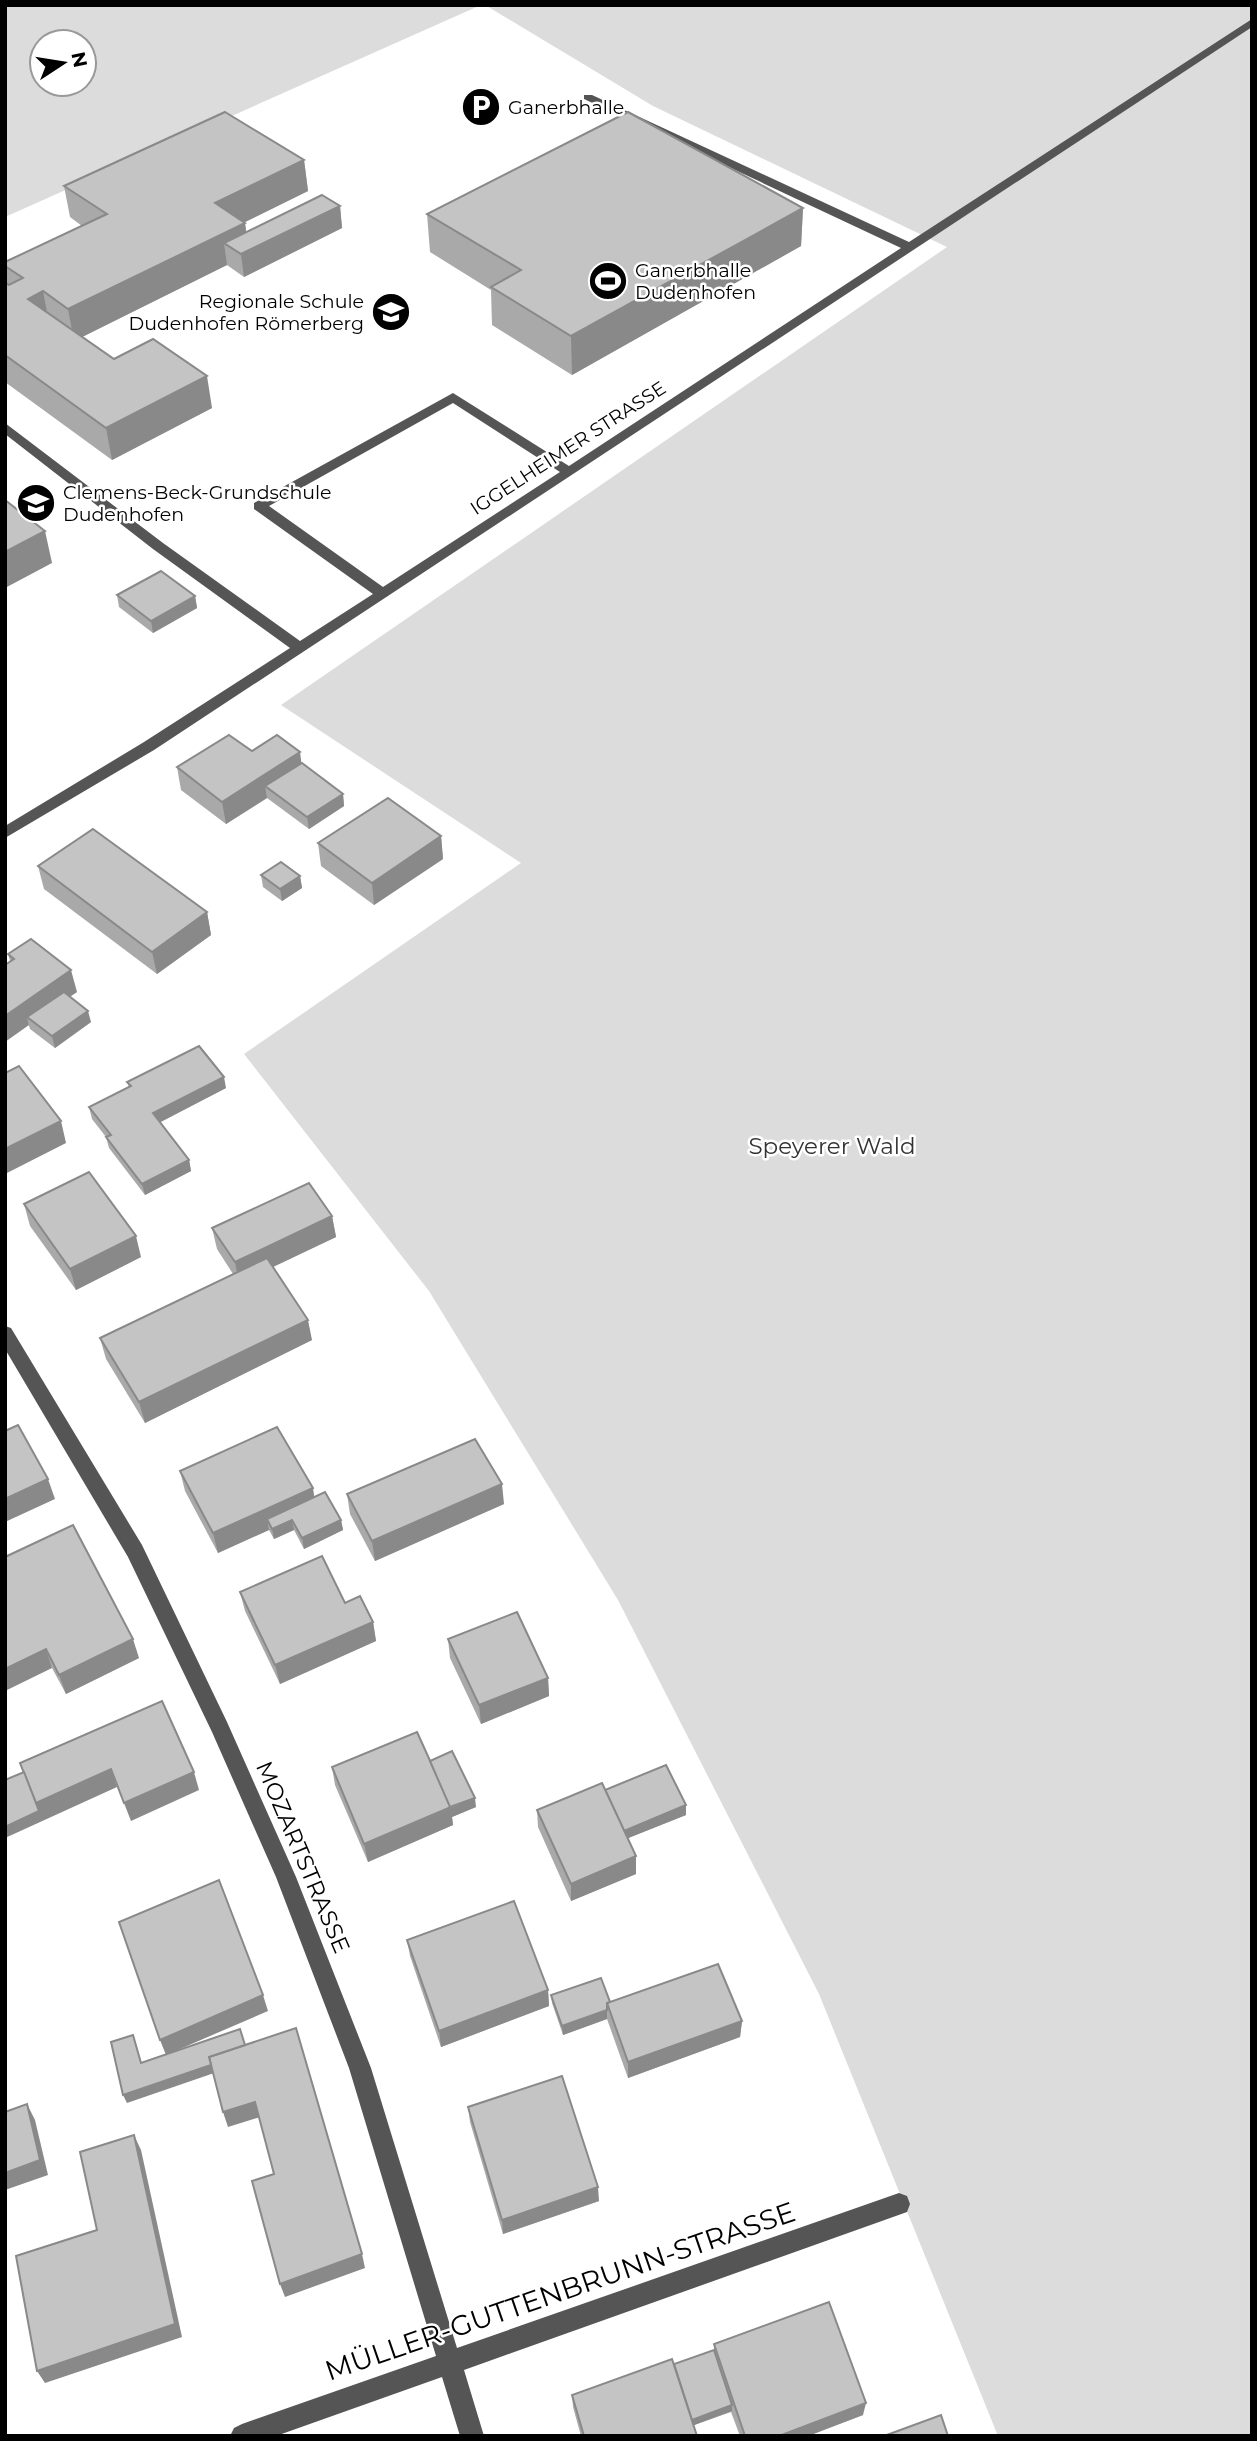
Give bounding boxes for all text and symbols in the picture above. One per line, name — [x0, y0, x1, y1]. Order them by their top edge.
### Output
north arrow — [28, 28, 98, 98]
text: N — [66, 50, 92, 69]
parking icon: Ganerbhalle — [460, 86, 502, 128]
place label: Ganerbhalle — [508, 96, 624, 119]
place label: Ganerbhalle Dudenhofen — [635, 259, 756, 304]
sports icon: Ganerbhalle Dudenhofen — [587, 260, 629, 302]
place label: Regionale Schule Dudenhofen Römerberg — [129, 290, 364, 335]
school or university icon: Regionale Schule Dudenhofen Römerberg — [370, 291, 412, 333]
street label: IGGELHEIMER STRASSE — [466, 376, 670, 520]
place label: Clemens-Beck-Grundschule Dudenhofen — [63, 481, 332, 526]
school or university icon: Clemens-Beck-Grundschule Dudenhofen — [15, 482, 57, 524]
park label: Speyerer Wald — [748, 1132, 916, 1160]
street label: MOZARTSTRASSE — [250, 1757, 356, 1957]
street label: MÜLLER-GUTTENBRUNN-STRASSE — [320, 2194, 800, 2388]

